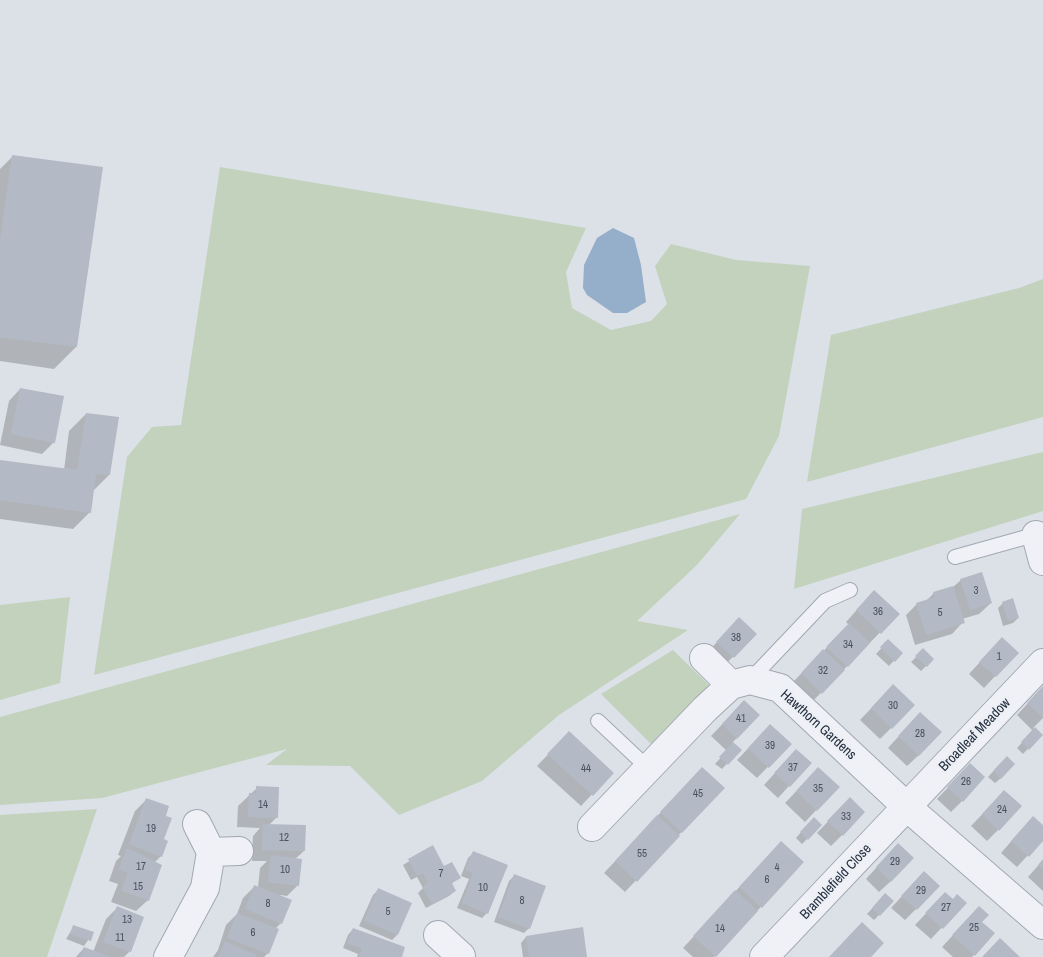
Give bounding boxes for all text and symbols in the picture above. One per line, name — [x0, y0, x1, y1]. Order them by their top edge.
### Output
house number: 3 — [973, 584, 979, 598]
house number: 36 — [873, 605, 883, 619]
house number: 5 — [937, 606, 943, 620]
house number: 38 — [731, 631, 741, 645]
house number: 34 — [843, 638, 853, 652]
house number: 1 — [996, 650, 1002, 664]
house number: 32 — [818, 664, 828, 678]
street label: Hawthorn Gardens — [777, 687, 859, 763]
street label: Broadleaf Meadow — [936, 695, 1014, 775]
house number: 30 — [888, 699, 898, 713]
house number: 41 — [736, 712, 746, 726]
house number: 28 — [915, 727, 925, 741]
house number: 39 — [765, 739, 775, 753]
house number: 37 — [788, 761, 798, 775]
house number: 44 — [581, 762, 591, 776]
house number: 26 — [961, 775, 971, 789]
house number: 35 — [813, 782, 823, 796]
house number: 45 — [693, 787, 703, 801]
house number: 14 — [258, 798, 268, 812]
house number: 24 — [997, 803, 1007, 817]
house number: 33 — [841, 810, 851, 824]
house number: 19 — [146, 822, 156, 836]
house number: 12 — [279, 831, 289, 845]
street label: Bramblefield Close — [797, 841, 875, 923]
house number: 55 — [637, 847, 647, 861]
house number: 29 — [890, 855, 900, 869]
house number: 17 — [136, 860, 146, 874]
house number: 4 — [774, 861, 780, 875]
house number: 10 — [280, 863, 290, 877]
house number: 7 — [438, 867, 444, 881]
house number: 6 — [764, 873, 770, 887]
house number: 15 — [133, 880, 143, 894]
house number: 10 — [478, 881, 488, 895]
house number: 29 — [916, 884, 926, 898]
house number: 8 — [519, 894, 525, 908]
house number: 8 — [265, 897, 271, 911]
house number: 27 — [941, 901, 951, 915]
house number: 5 — [385, 905, 391, 919]
house number: 13 — [122, 913, 132, 927]
house number: 25 — [969, 921, 979, 935]
house number: 14 — [715, 922, 725, 936]
house number: 6 — [250, 926, 256, 940]
house number: 11 — [115, 931, 125, 945]

